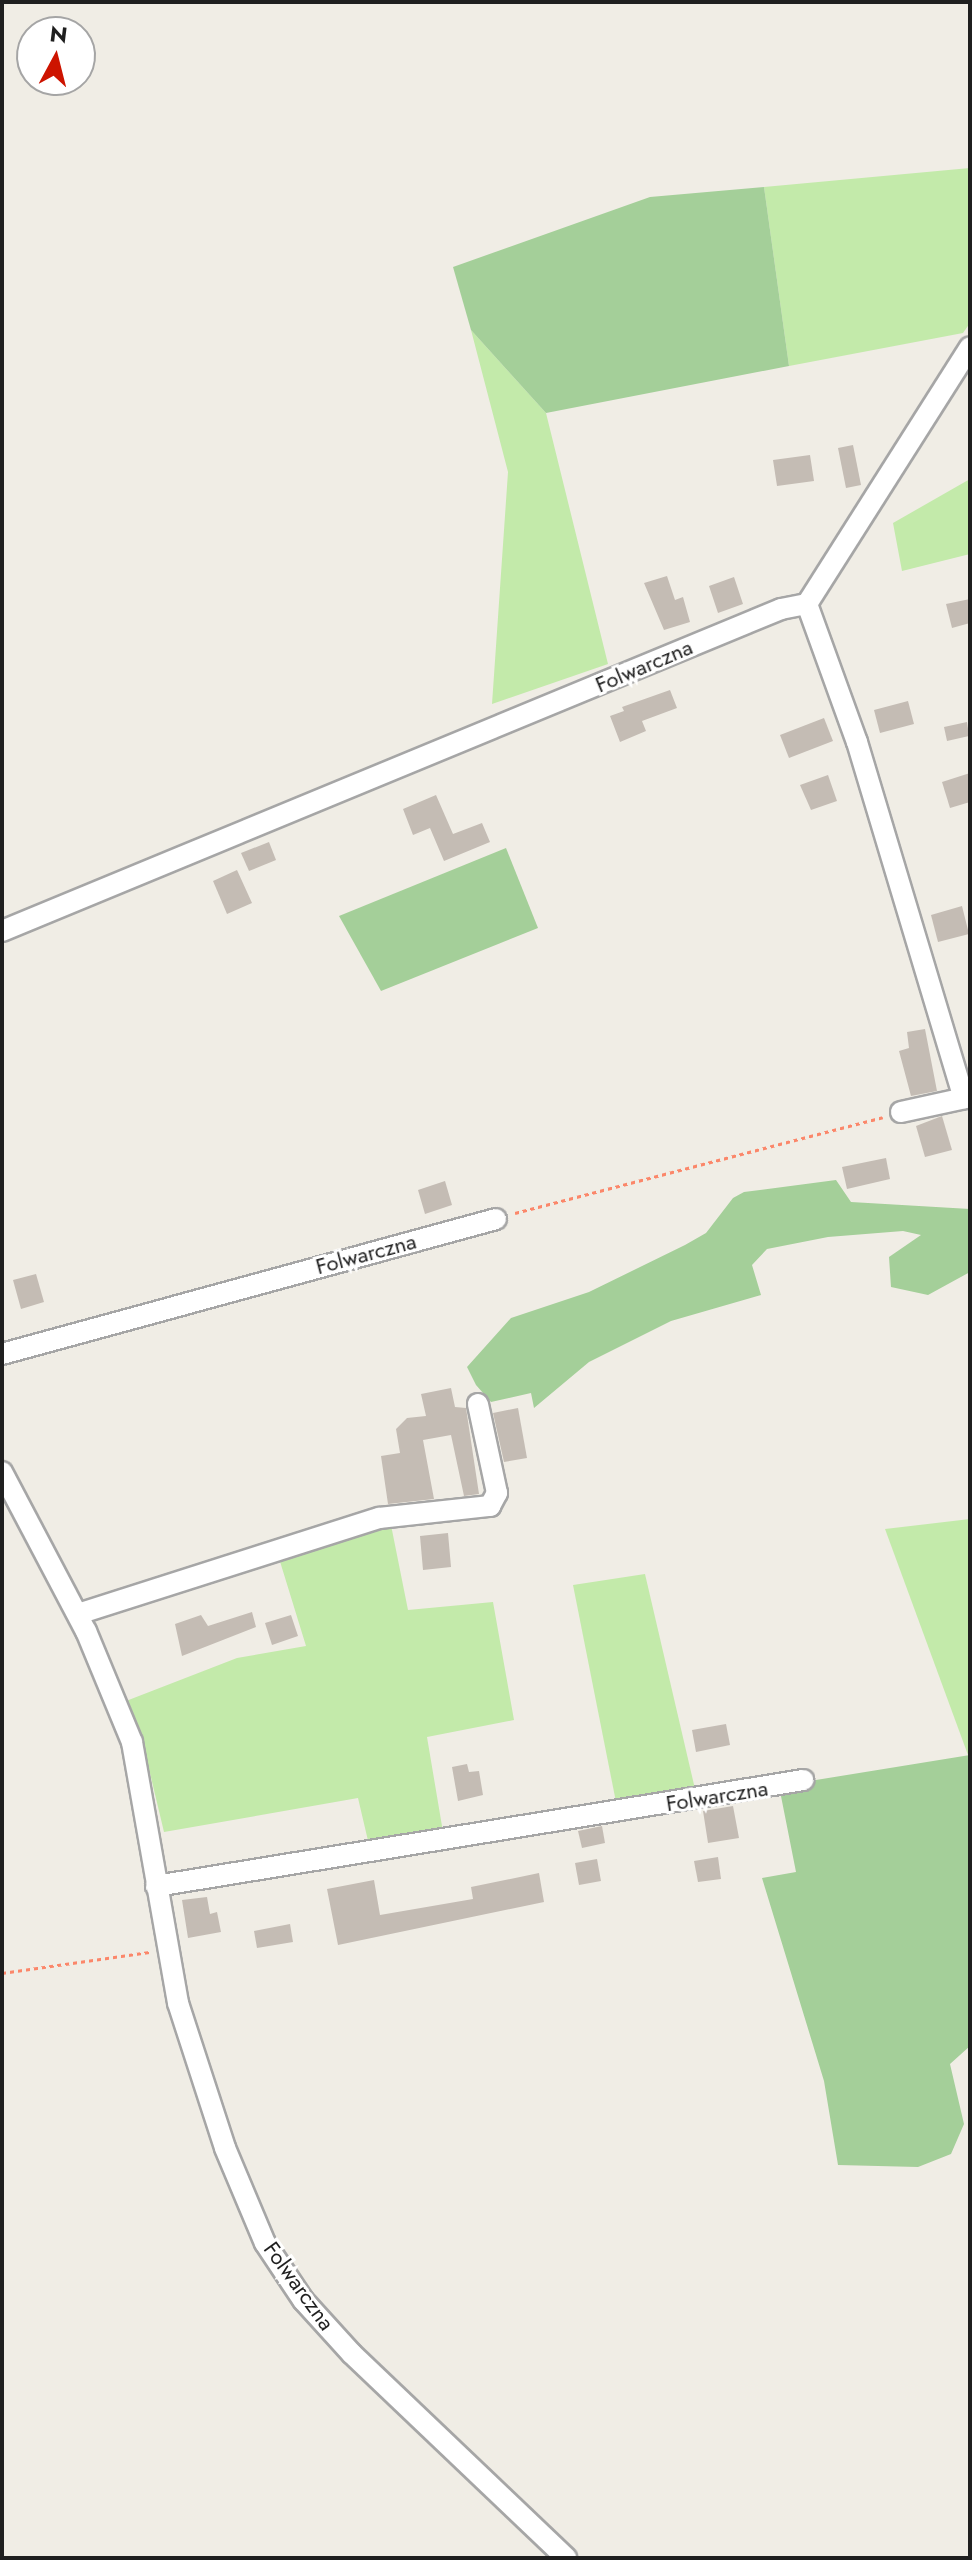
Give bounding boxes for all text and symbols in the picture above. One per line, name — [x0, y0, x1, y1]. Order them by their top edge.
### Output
north arrow — [16, 16, 96, 96]
text: N — [48, 17, 69, 51]
street label: Folwarczna — [591, 634, 697, 698]
street label: Folwarczna — [313, 1228, 419, 1280]
street label: Folwarczna — [664, 1775, 770, 1817]
street label: Folwarczna — [258, 2237, 340, 2335]

